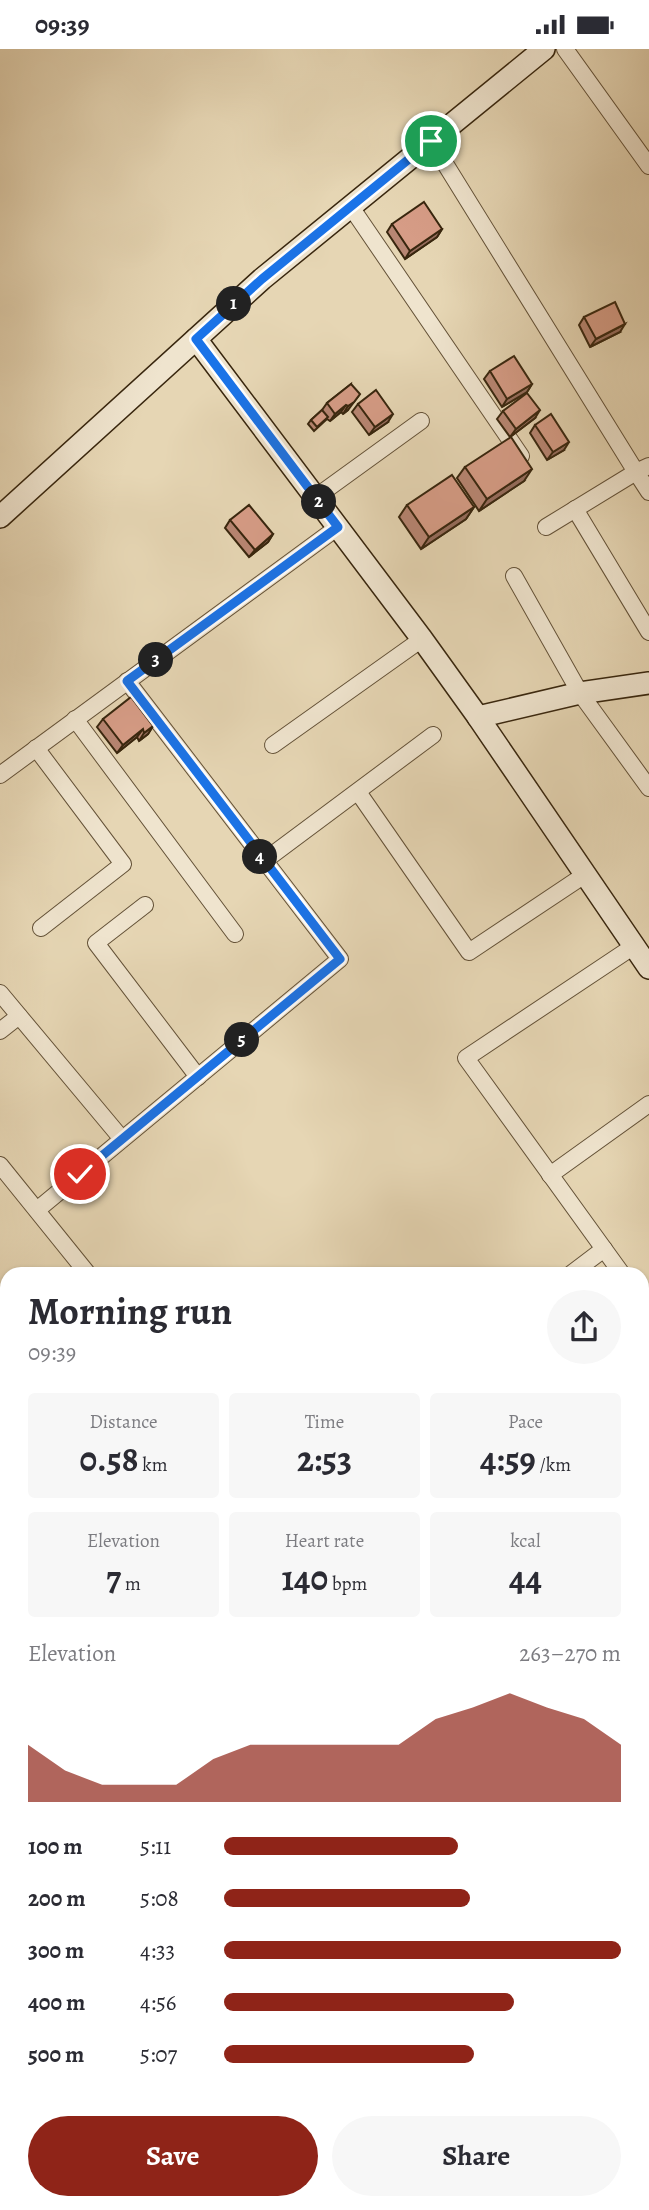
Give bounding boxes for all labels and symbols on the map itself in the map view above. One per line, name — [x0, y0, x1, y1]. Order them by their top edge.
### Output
pin — [401, 111, 461, 171]
pin: 1 — [216, 287, 252, 321]
pin: 2 — [302, 484, 336, 519]
pin: 3 — [138, 643, 174, 677]
pin: 4 — [243, 839, 278, 875]
pin: 5 — [224, 1023, 260, 1058]
pin — [50, 1144, 110, 1204]

